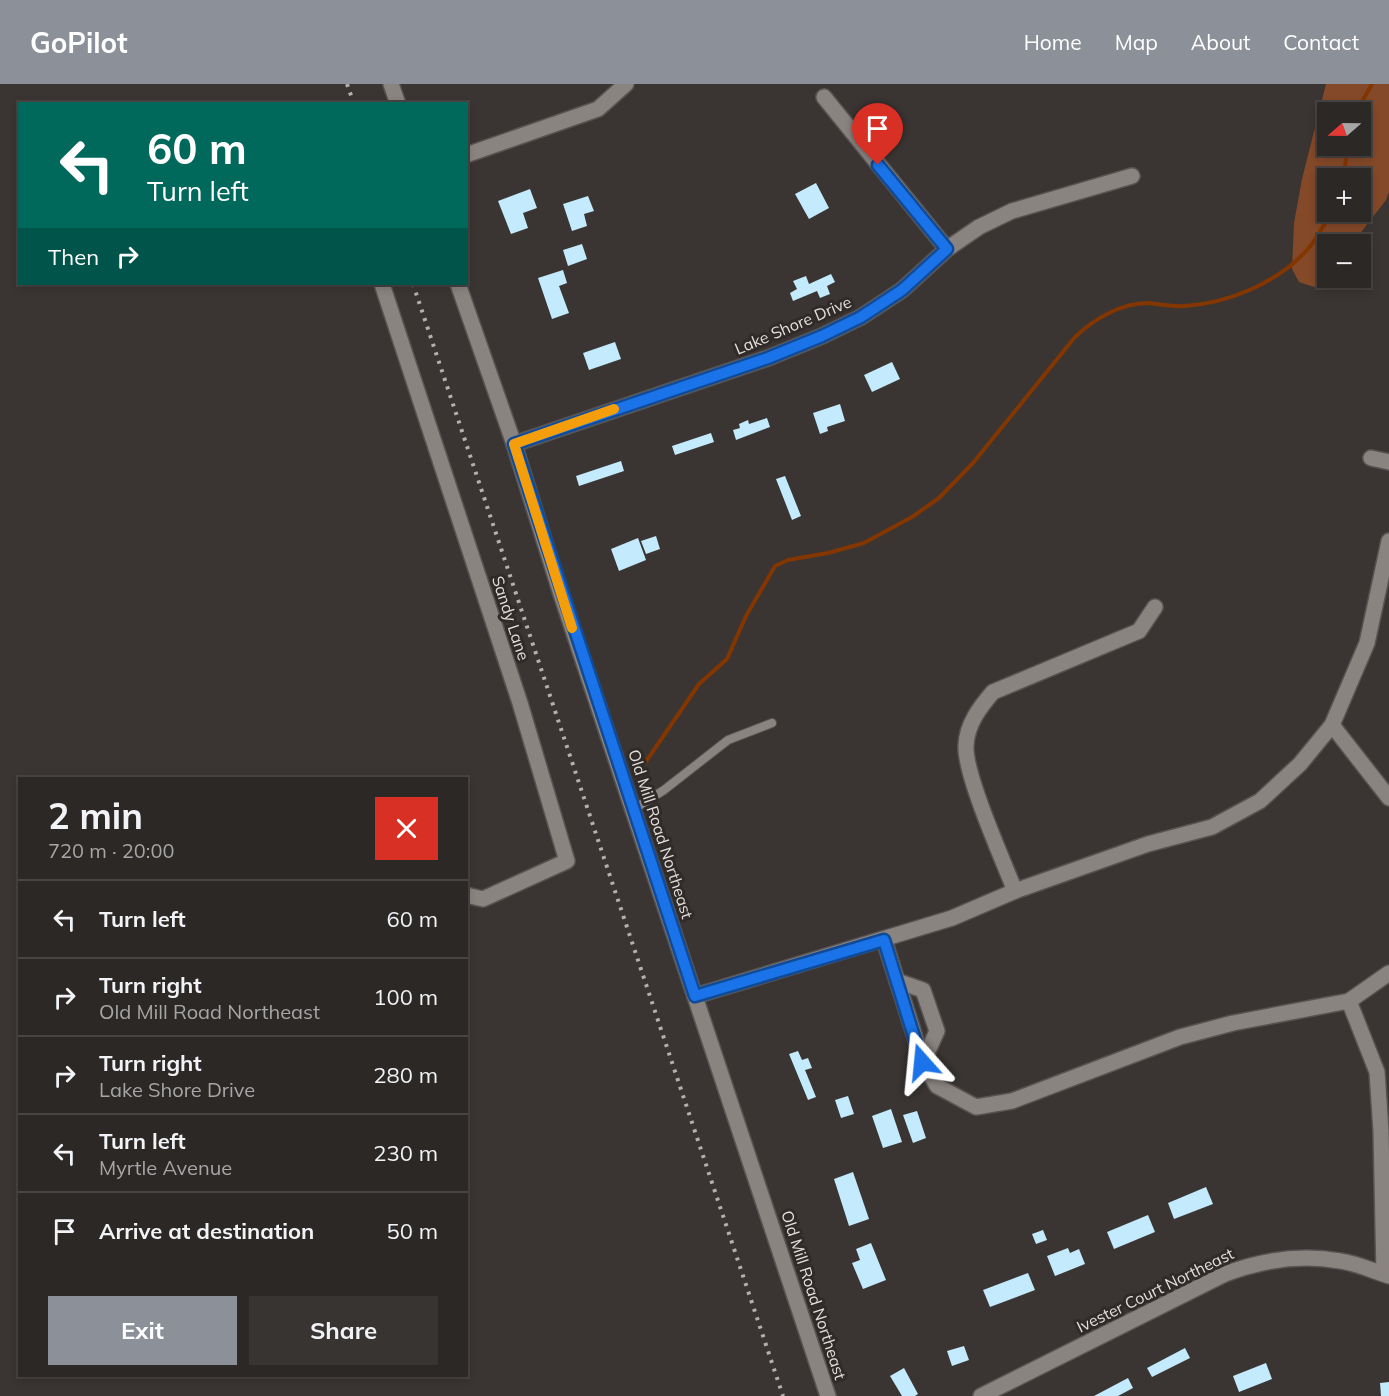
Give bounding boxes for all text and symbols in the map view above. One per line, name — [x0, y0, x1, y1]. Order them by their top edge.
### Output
text: GoPilot — [30, 25, 128, 60]
text: Home — [1024, 29, 1082, 55]
text: Map — [1115, 29, 1158, 55]
text: About — [1191, 29, 1250, 55]
text: Contact — [1283, 29, 1359, 55]
north arrow — [1317, 102, 1371, 156]
map controls — [1317, 102, 1371, 288]
pin — [852, 103, 903, 165]
icon: arrive — [861, 112, 894, 145]
text: 60 m — [147, 122, 247, 175]
icon: left — [48, 126, 126, 204]
button: + — [1317, 168, 1371, 222]
text: Turn left — [147, 174, 249, 208]
button: − — [1317, 234, 1371, 288]
icon: right — [111, 240, 144, 273]
text: Then — [48, 243, 99, 271]
street label: Lake Shore Drive — [732, 291, 854, 359]
street label: Sandy Lane — [488, 573, 534, 663]
street label: Old Mill Road Northeast — [624, 747, 698, 921]
text: 2 min — [48, 793, 143, 838]
button: close — [375, 797, 438, 860]
text: 720 m · 20:00 — [48, 838, 174, 863]
icon: left — [48, 903, 81, 936]
text: Turn left — [99, 905, 186, 933]
text: 60 m — [387, 905, 438, 933]
text: Turn right — [99, 971, 202, 999]
icon: right — [48, 981, 81, 1014]
text: 100 m — [373, 983, 438, 1011]
text: Old Mill Road Northeast — [99, 999, 320, 1024]
position arrow — [890, 1030, 954, 1094]
text: Turn right — [99, 1049, 202, 1077]
icon: right — [48, 1059, 81, 1092]
text: 280 m — [373, 1061, 438, 1089]
text: Lake Shore Drive — [99, 1077, 255, 1102]
text: Turn left — [99, 1127, 186, 1155]
icon: left — [48, 1137, 81, 1170]
text: 230 m — [373, 1139, 438, 1167]
text: Myrtle Avenue — [99, 1155, 232, 1180]
street label: Old Mill Road Northeast — [777, 1208, 851, 1382]
icon: arrive — [48, 1215, 81, 1248]
text: Arrive at destination — [99, 1217, 314, 1245]
text: 50 m — [387, 1217, 438, 1245]
street label: Ivester Court Northeast — [1073, 1243, 1237, 1337]
button: Exit — [48, 1296, 237, 1365]
button: Share — [249, 1296, 438, 1365]

